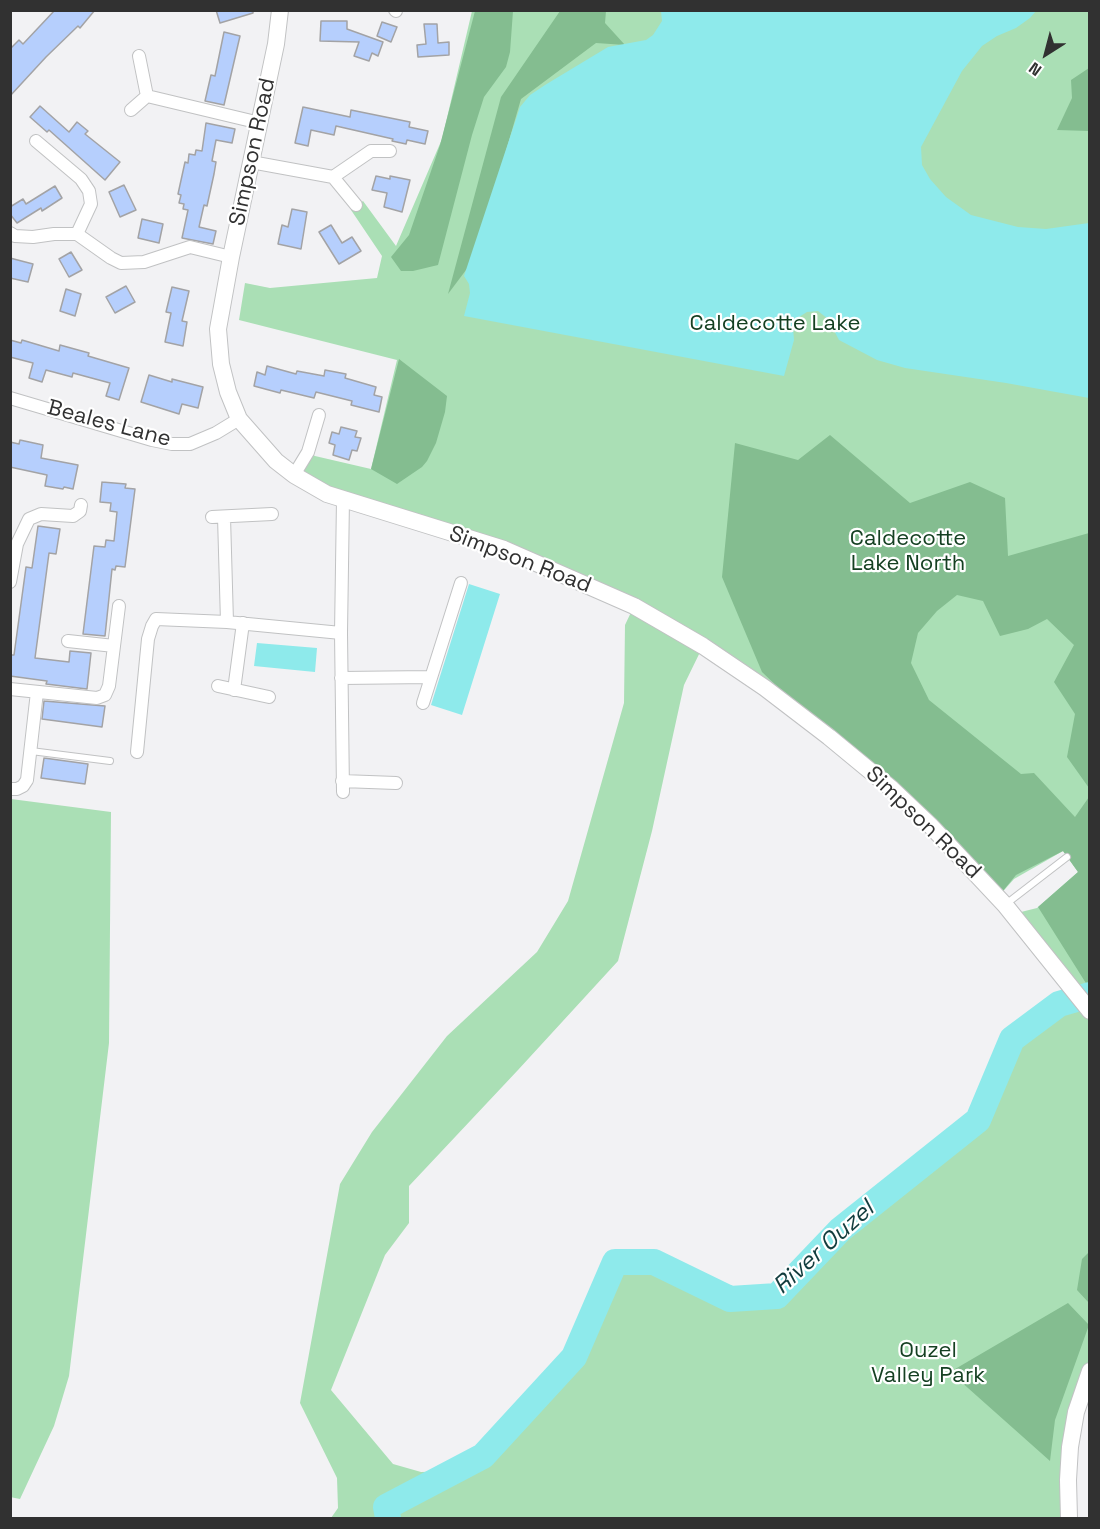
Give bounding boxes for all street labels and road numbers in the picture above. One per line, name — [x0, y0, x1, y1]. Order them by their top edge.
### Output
street label: Simpson Road — [224, 76, 282, 228]
street label: Beales Lane — [44, 395, 174, 453]
street label: Simpson Road — [445, 521, 595, 599]
street label: Simpson Road — [860, 761, 986, 885]

